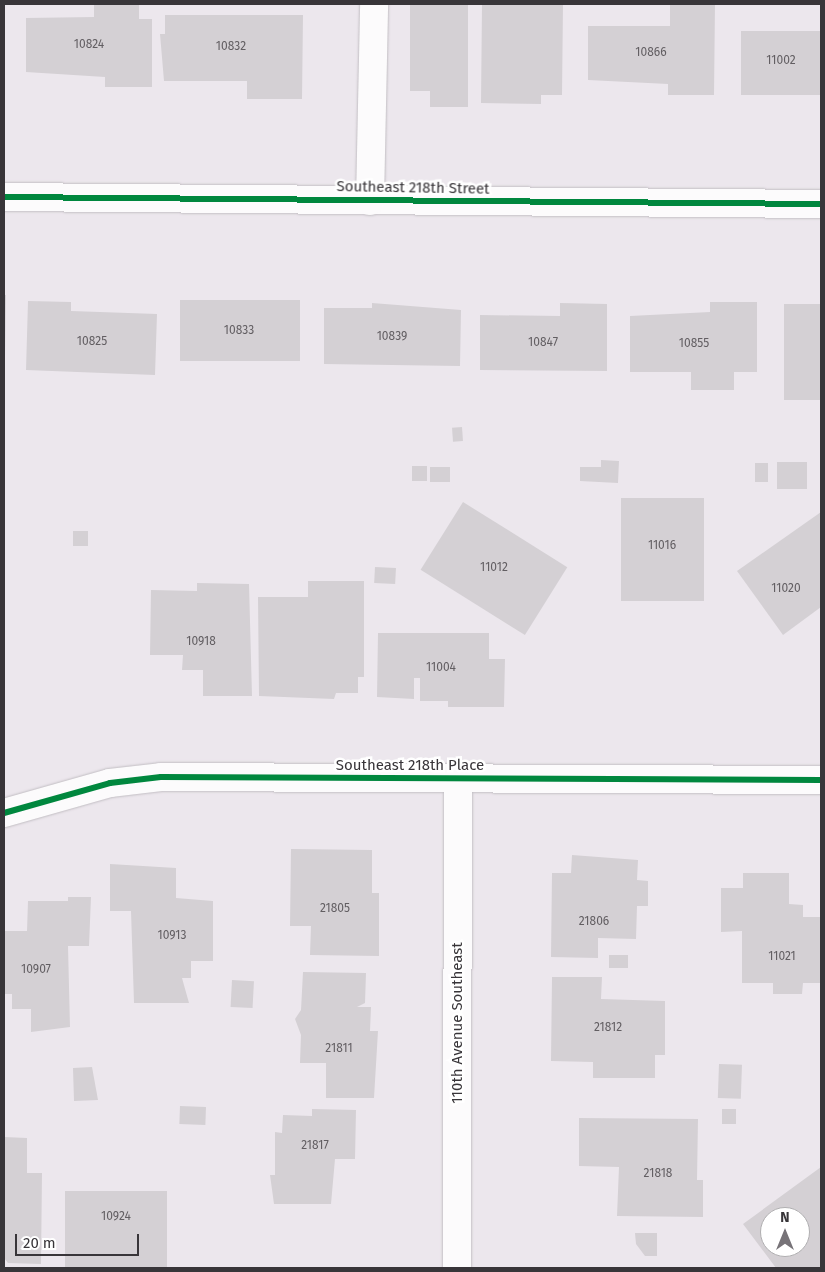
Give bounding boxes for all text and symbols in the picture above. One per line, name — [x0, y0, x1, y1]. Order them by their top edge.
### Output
house number: 10824 — [74, 38, 104, 52]
house number: 10832 — [216, 40, 246, 54]
house number: 10866 — [635, 46, 667, 60]
house number: 11002 — [766, 54, 796, 68]
street label: Southeast 218th Street — [336, 178, 490, 198]
house number: 10833 — [224, 324, 254, 338]
house number: 10839 — [377, 330, 407, 344]
house number: 10825 — [77, 335, 107, 349]
house number: 10847 — [528, 336, 558, 350]
house number: 10855 — [679, 337, 709, 351]
house number: 11016 — [648, 539, 676, 553]
house number: 11012 — [480, 561, 508, 575]
house number: 11020 — [771, 582, 801, 596]
house number: 10918 — [186, 635, 216, 649]
house number: 11004 — [426, 661, 456, 675]
street label: Southeast 218th Place — [336, 757, 484, 775]
house number: 21805 — [320, 902, 350, 916]
house number: 21806 — [579, 915, 609, 929]
house number: 10913 — [157, 929, 187, 943]
street label: 110th Avenue Southeast — [449, 942, 467, 1104]
house number: 11021 — [768, 950, 796, 964]
house number: 10907 — [21, 963, 51, 977]
house number: 21812 — [594, 1021, 622, 1035]
house number: 21811 — [325, 1042, 353, 1056]
house number: 21817 — [301, 1139, 329, 1153]
house number: 21818 — [644, 1167, 672, 1181]
north arrow — [760, 1207, 810, 1257]
text: N — [780, 1209, 790, 1226]
house number: 10924 — [101, 1210, 131, 1224]
scale bar — [18, 1224, 141, 1256]
text: 20 m — [23, 1234, 56, 1252]

